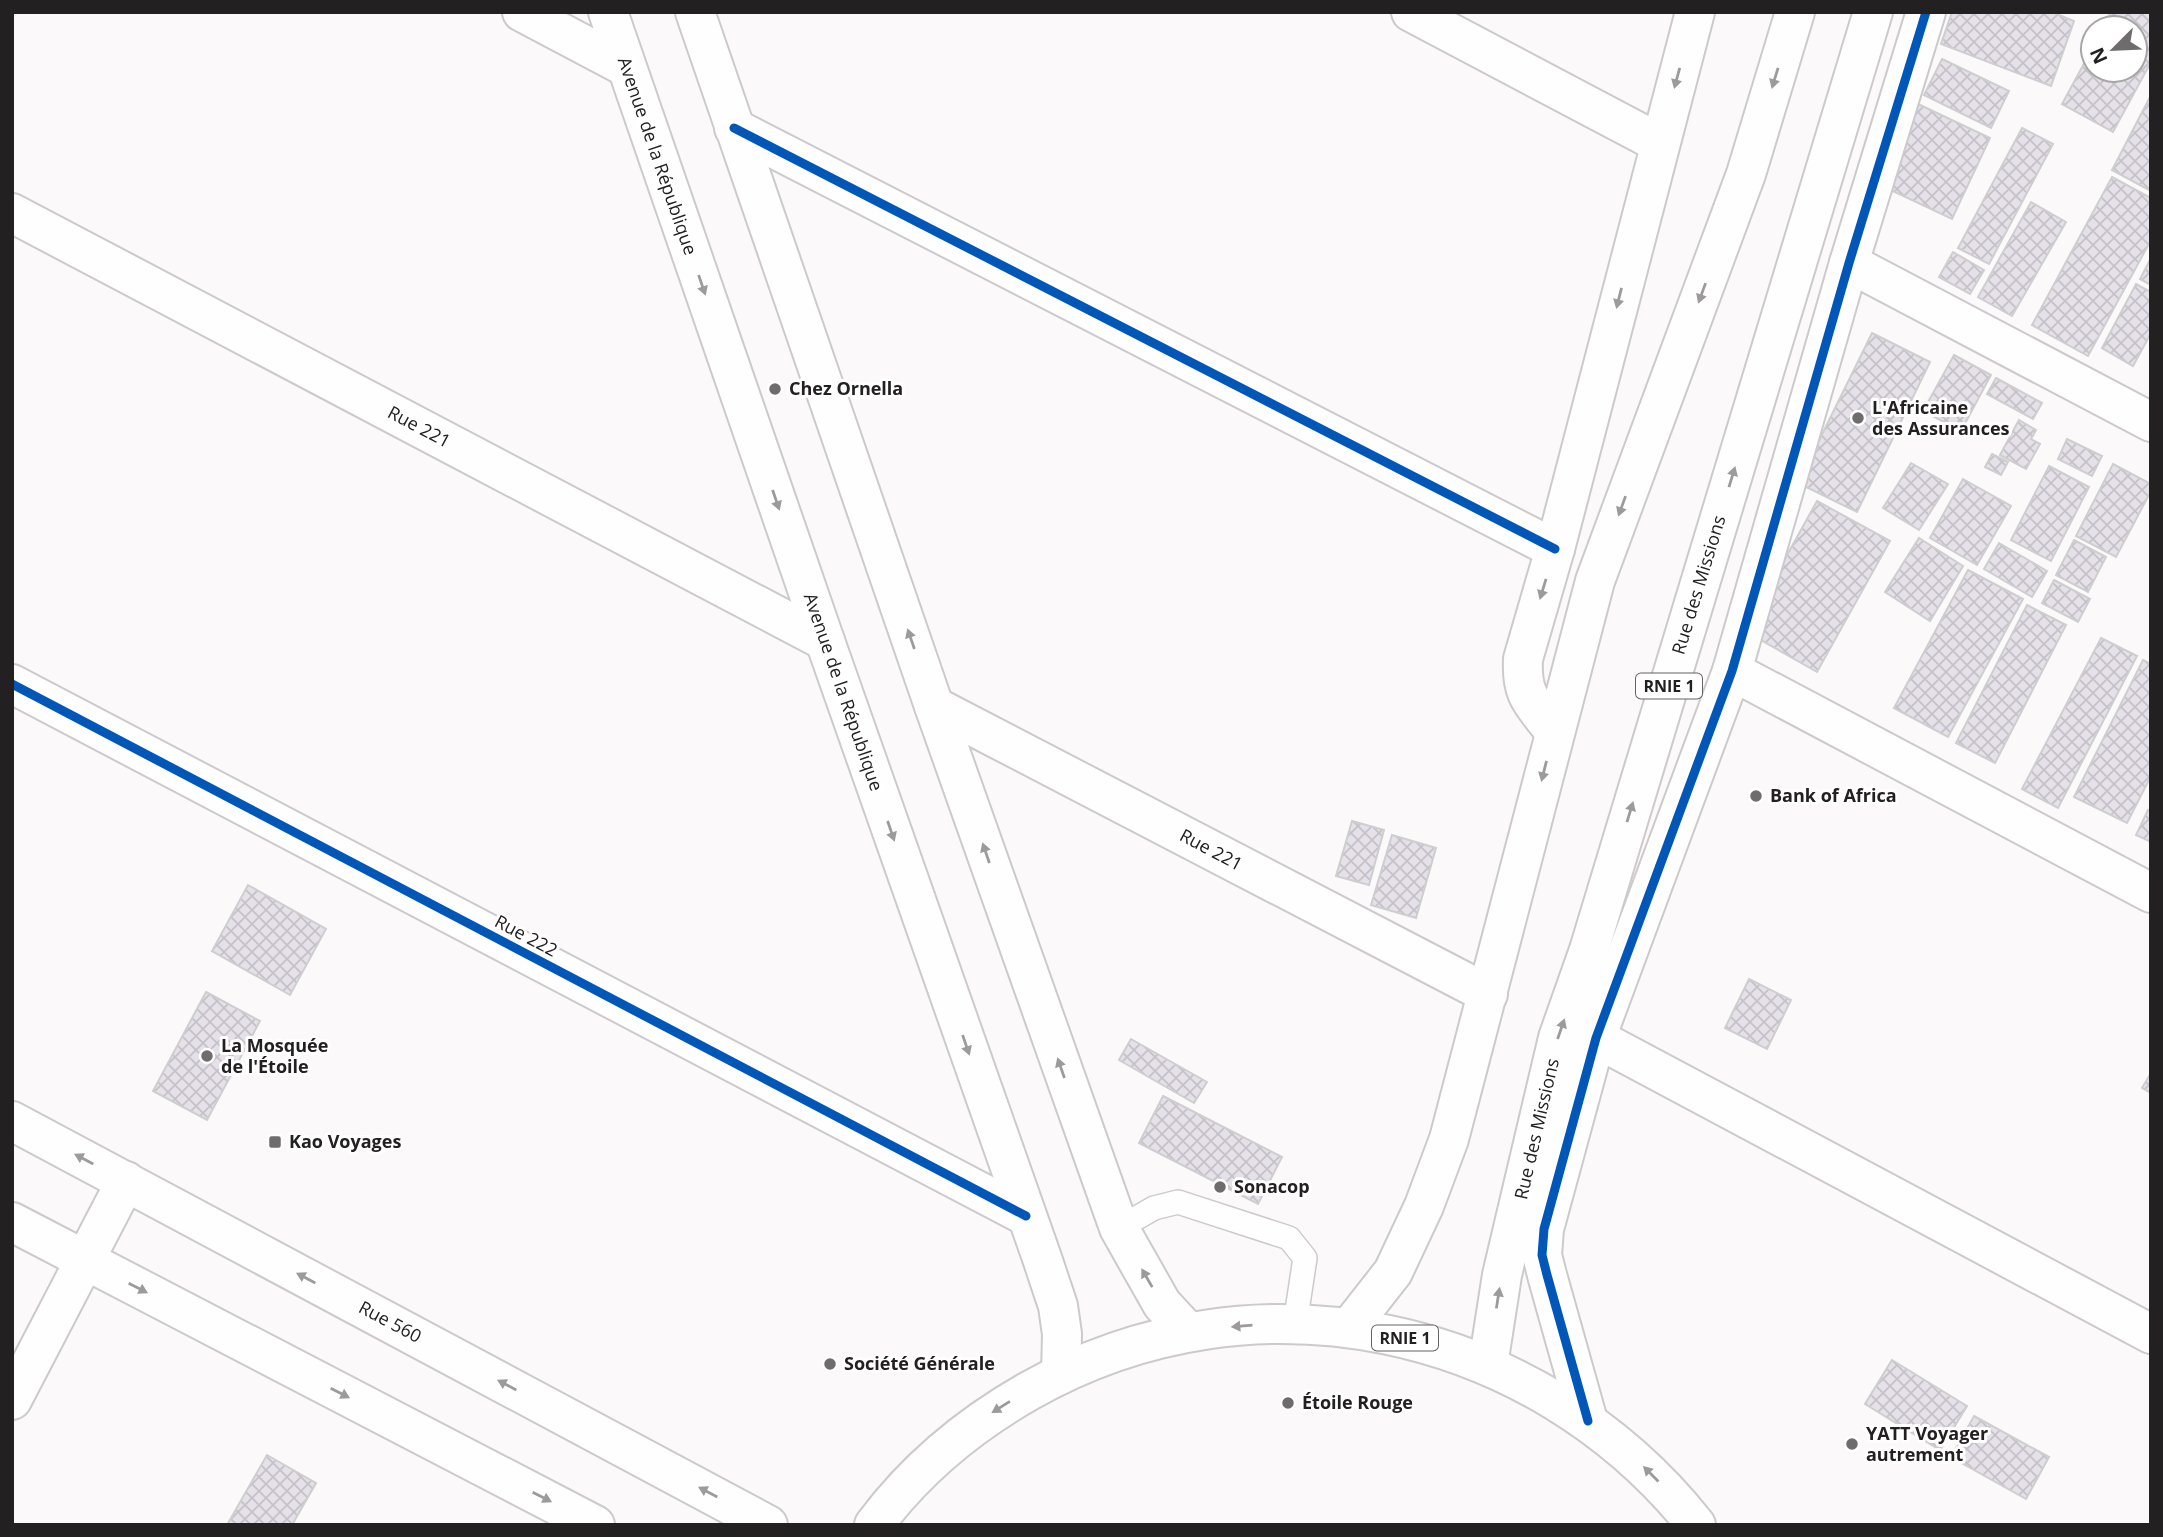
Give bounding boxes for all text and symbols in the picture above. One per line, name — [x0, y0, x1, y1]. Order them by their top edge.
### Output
north arrow — [2079, 14, 2149, 84]
text: N — [2083, 44, 2113, 68]
street label: Avenue de la République — [613, 53, 703, 258]
one-way arrow — [1671, 67, 1682, 89]
one-way arrow — [1769, 67, 1780, 88]
one-way arrow — [697, 275, 708, 296]
one-way arrow — [1696, 282, 1707, 303]
one-way arrow — [1613, 287, 1624, 309]
place label: Chez Ornella — [789, 376, 903, 400]
marker: Chez Ornella — [767, 381, 783, 397]
place label: L'Africaine des Assurances — [1872, 395, 2010, 440]
street label: Rue 221 — [384, 400, 455, 453]
marker: L'Africaine des Assurances — [1850, 410, 1866, 426]
one-way arrow — [1727, 466, 1738, 487]
one-way arrow — [771, 490, 782, 511]
one-way arrow — [1617, 496, 1628, 517]
street label: Rue des Missions — [1665, 512, 1731, 657]
one-way arrow — [1537, 579, 1547, 600]
street label: Avenue de la République — [799, 589, 889, 794]
one-way arrow — [905, 628, 916, 649]
road number: RNIE 1 — [1636, 674, 1702, 698]
one-way arrow — [1538, 760, 1549, 782]
place label: Bank of Africa — [1770, 783, 1897, 807]
marker: Bank of Africa — [1748, 788, 1764, 804]
one-way arrow — [1626, 801, 1636, 822]
one-way arrow — [886, 820, 897, 841]
street label: Rue 221 — [1176, 823, 1247, 876]
one-way arrow — [980, 843, 991, 864]
street label: Rue 222 — [491, 909, 562, 962]
one-way arrow — [1556, 1018, 1567, 1039]
place label: La Mosquée de l'Étoile — [221, 1033, 328, 1078]
one-way arrow — [961, 1035, 972, 1056]
marker: La Mosquée de l'Étoile — [199, 1048, 215, 1064]
street label: Rue des Missions — [1508, 1056, 1564, 1202]
one-way arrow — [1056, 1057, 1067, 1078]
place label: Kao Voyages — [289, 1129, 401, 1153]
marker: Kao Voyages — [267, 1134, 283, 1150]
one-way arrow — [74, 1153, 94, 1165]
place label: Sonacop — [1234, 1174, 1310, 1198]
marker: Sonacop — [1212, 1179, 1228, 1195]
one-way arrow — [1141, 1268, 1153, 1288]
one-way arrow — [296, 1272, 316, 1284]
one-way arrow — [128, 1282, 148, 1294]
one-way arrow — [1493, 1287, 1504, 1309]
street label: Rue 560 — [355, 1295, 426, 1348]
one-way arrow — [1231, 1321, 1253, 1332]
road number: RNIE 1 — [1372, 1326, 1438, 1350]
place label: Société Générale — [844, 1351, 995, 1375]
marker: Société Générale — [822, 1356, 838, 1372]
one-way arrow — [497, 1379, 517, 1391]
one-way arrow — [330, 1387, 350, 1398]
place label: Étoile Rouge — [1302, 1390, 1413, 1414]
marker: Étoile Rouge — [1280, 1395, 1296, 1411]
one-way arrow — [992, 1401, 1011, 1414]
place label: YATT Voyager autrement — [1866, 1421, 1988, 1466]
marker: YATT Voyager autrement — [1844, 1436, 1860, 1452]
one-way arrow — [1643, 1466, 1659, 1483]
one-way arrow — [698, 1486, 717, 1498]
one-way arrow — [532, 1492, 552, 1503]

